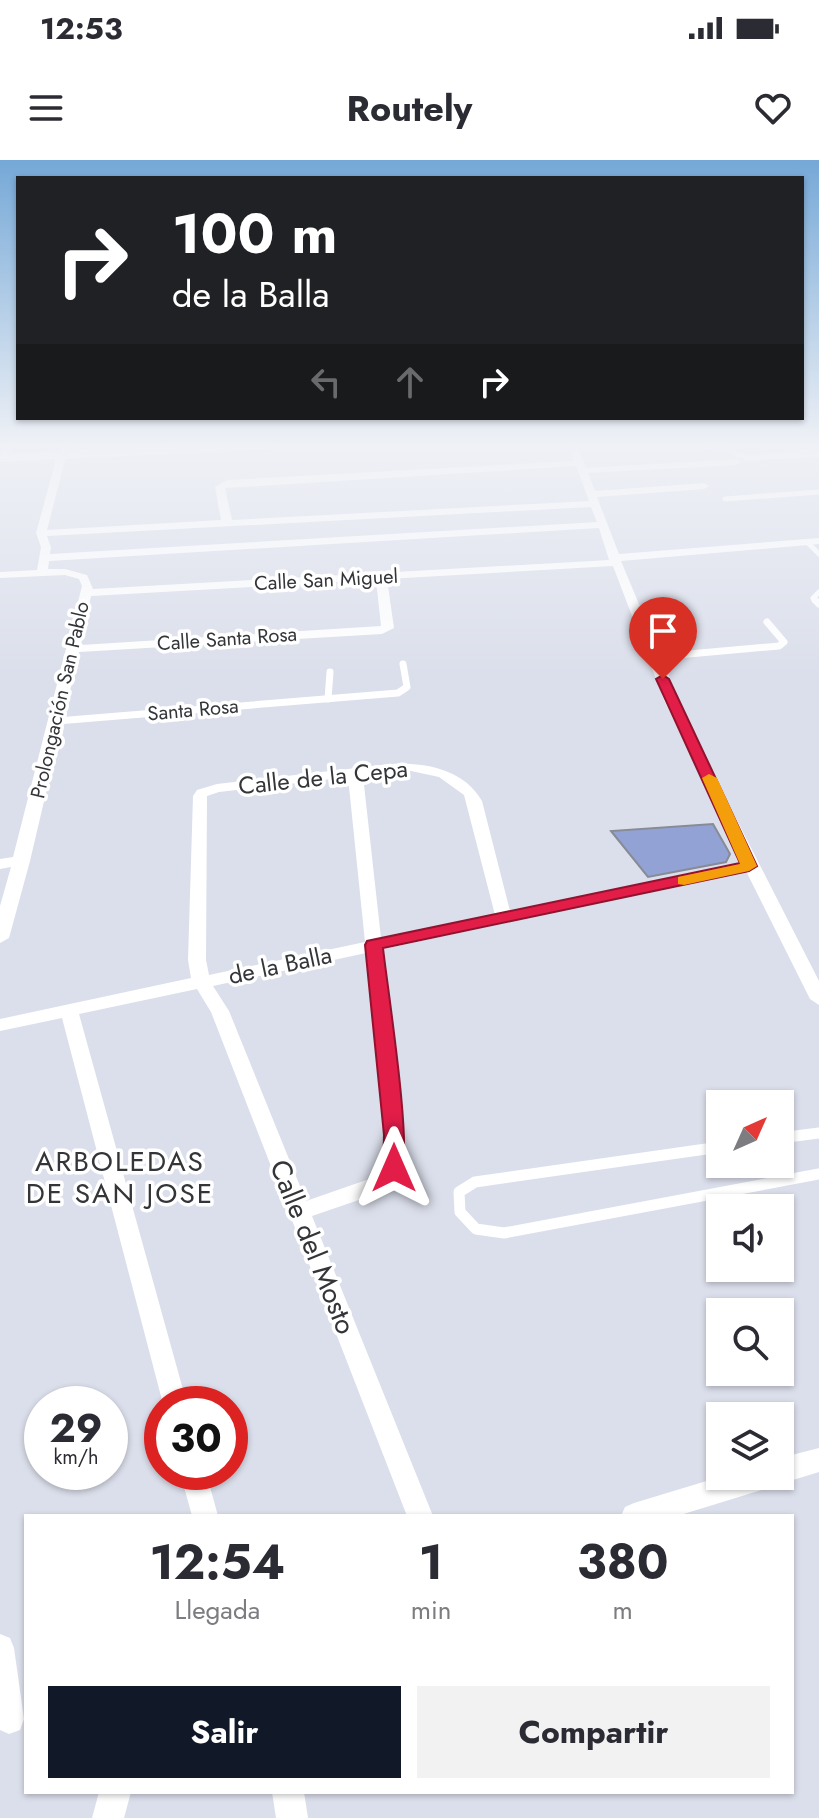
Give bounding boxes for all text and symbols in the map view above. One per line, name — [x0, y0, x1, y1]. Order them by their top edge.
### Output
text: 12:53 — [40, 7, 123, 50]
text: Routely — [347, 82, 472, 134]
icon: menu — [24, 86, 68, 130]
icon: heart — [751, 86, 795, 130]
text: 100 m — [172, 193, 337, 274]
icon: right — [40, 208, 144, 312]
text: de la Balla — [172, 268, 330, 320]
icon: left — [304, 360, 348, 404]
icon: ahead — [388, 360, 432, 404]
icon: right — [472, 360, 516, 404]
street label: Calle San Miguel — [253, 562, 399, 598]
pin — [629, 597, 697, 679]
street label: Prolongación San Pablo — [23, 599, 97, 801]
icon: arrive — [641, 609, 685, 653]
street label: Calle Santa Rosa — [156, 620, 298, 658]
street label: Santa Rosa — [146, 692, 240, 728]
street label: Calle de la Cepa — [237, 751, 409, 803]
street label: de la Balla — [225, 937, 335, 993]
north arrow — [706, 1090, 794, 1178]
map controls — [706, 1090, 794, 1490]
position arrow — [352, 1126, 436, 1210]
district label: ARBOLEDAS DE SAN JOSE — [26, 1141, 214, 1214]
street label: Calle del Mosto — [259, 1154, 367, 1340]
button: sound — [706, 1194, 794, 1282]
button: search — [706, 1298, 794, 1386]
speed limit sign: 30 — [144, 1386, 248, 1490]
text: 29 — [50, 1399, 103, 1457]
button: layers — [706, 1402, 794, 1490]
text: km/h — [53, 1443, 99, 1472]
text: 12:54 — [149, 1528, 285, 1597]
text: 1 — [419, 1528, 443, 1597]
text: 380 — [577, 1528, 669, 1597]
text: Llegada — [174, 1591, 260, 1629]
text: min — [411, 1591, 451, 1629]
text: m — [613, 1591, 633, 1629]
button: Salir — [48, 1686, 401, 1778]
button: Compartir — [417, 1686, 770, 1778]

